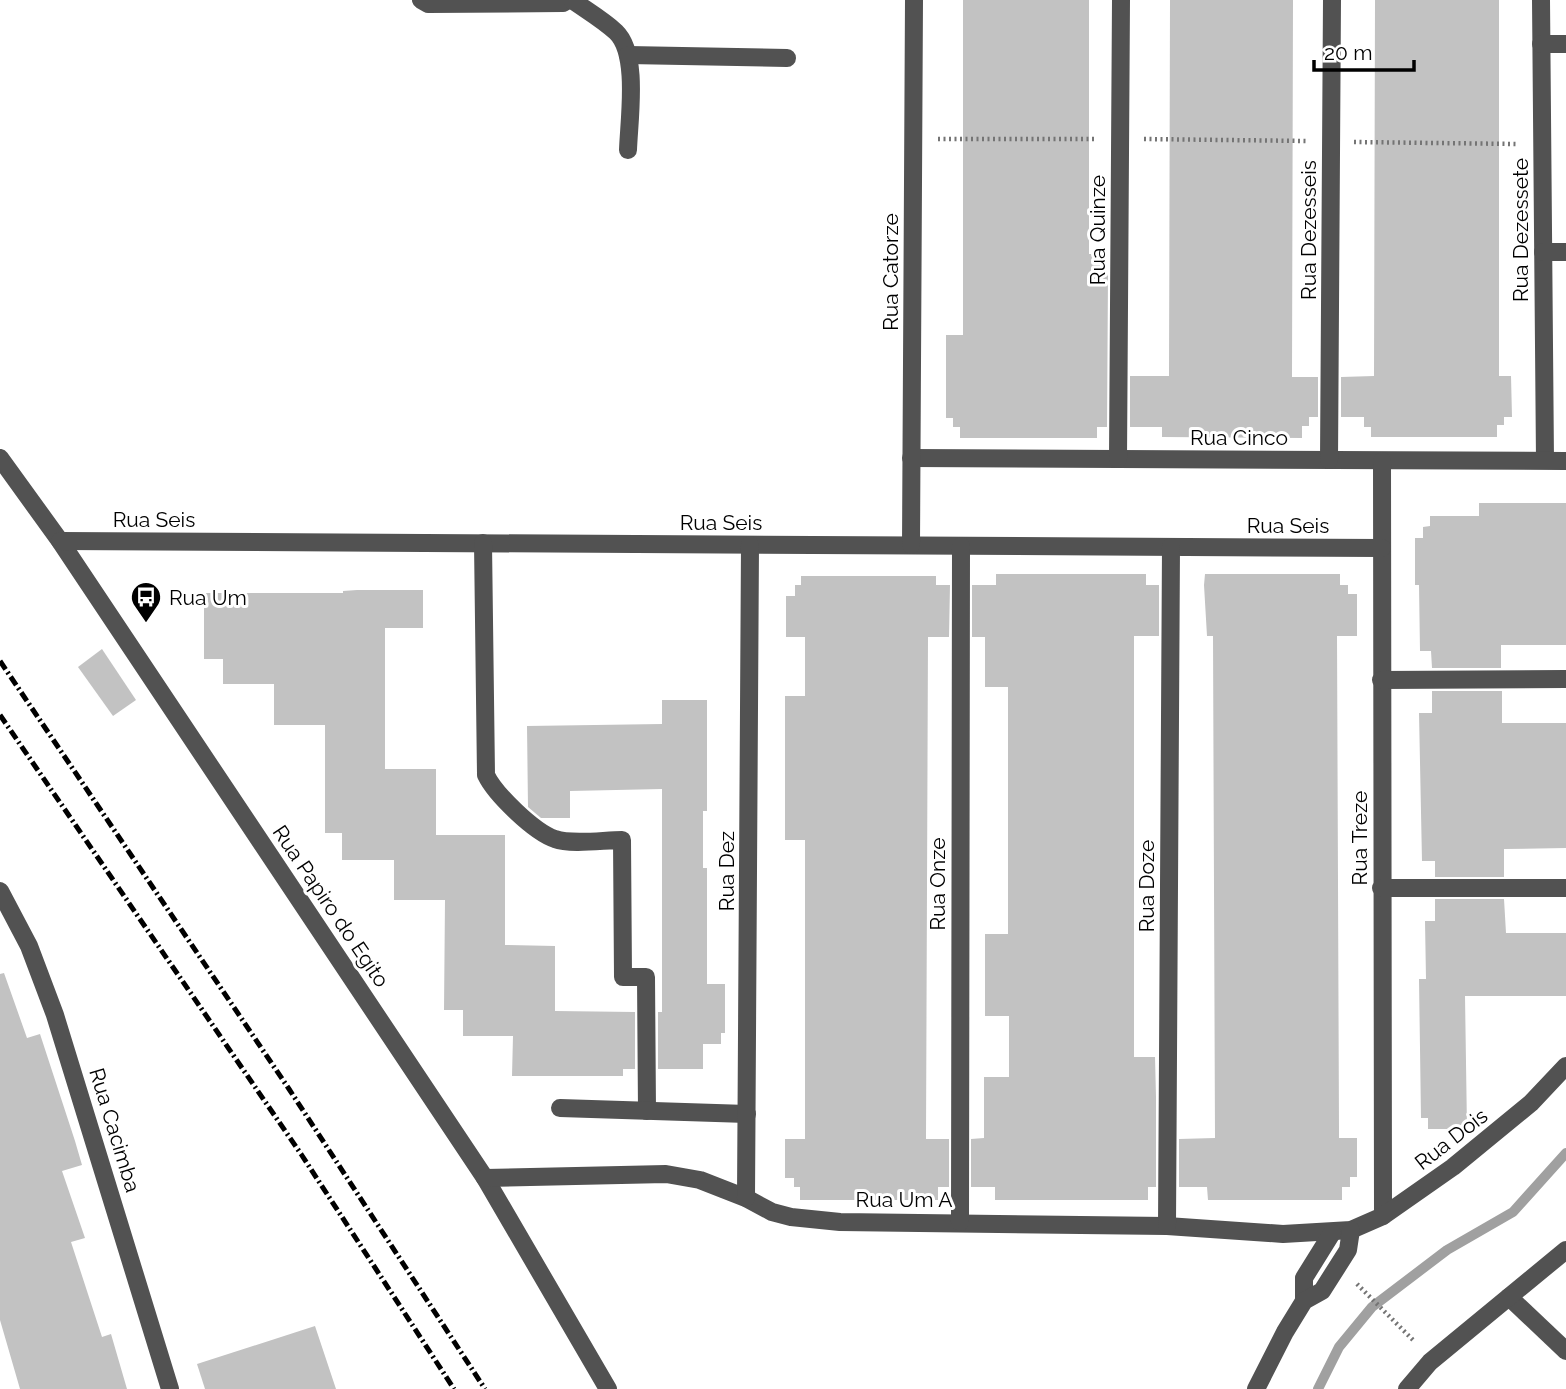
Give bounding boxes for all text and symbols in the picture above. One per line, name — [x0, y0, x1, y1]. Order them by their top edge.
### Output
scale bar — [1314, 28, 1414, 72]
text: 20 m — [1324, 40, 1372, 65]
street label: Rua Dezessete — [1508, 158, 1533, 302]
street label: Rua Dezesseis — [1296, 160, 1321, 300]
street label: Rua Quinze — [1085, 175, 1110, 285]
street label: Rua Catorze — [878, 213, 903, 331]
street label: Rua Cinco — [1190, 425, 1288, 450]
street label: Rua Seis — [113, 507, 195, 532]
street label: Rua Seis — [680, 510, 762, 535]
street label: Rua Seis — [1247, 513, 1329, 538]
bus stop icon: Rua Um — [129, 580, 163, 624]
place label: Rua Um — [169, 585, 247, 610]
street label: Rua Treze — [1347, 791, 1372, 885]
street label: Rua Papiro do Egito — [268, 820, 394, 992]
street label: Rua Dez — [714, 831, 739, 911]
street label: Rua Onze — [925, 837, 950, 931]
street label: Rua Doze — [1134, 840, 1159, 932]
street label: Rua Cacimba — [84, 1065, 146, 1195]
street label: Rua Dois — [1410, 1103, 1492, 1175]
street label: Rua Um A — [856, 1187, 952, 1212]

